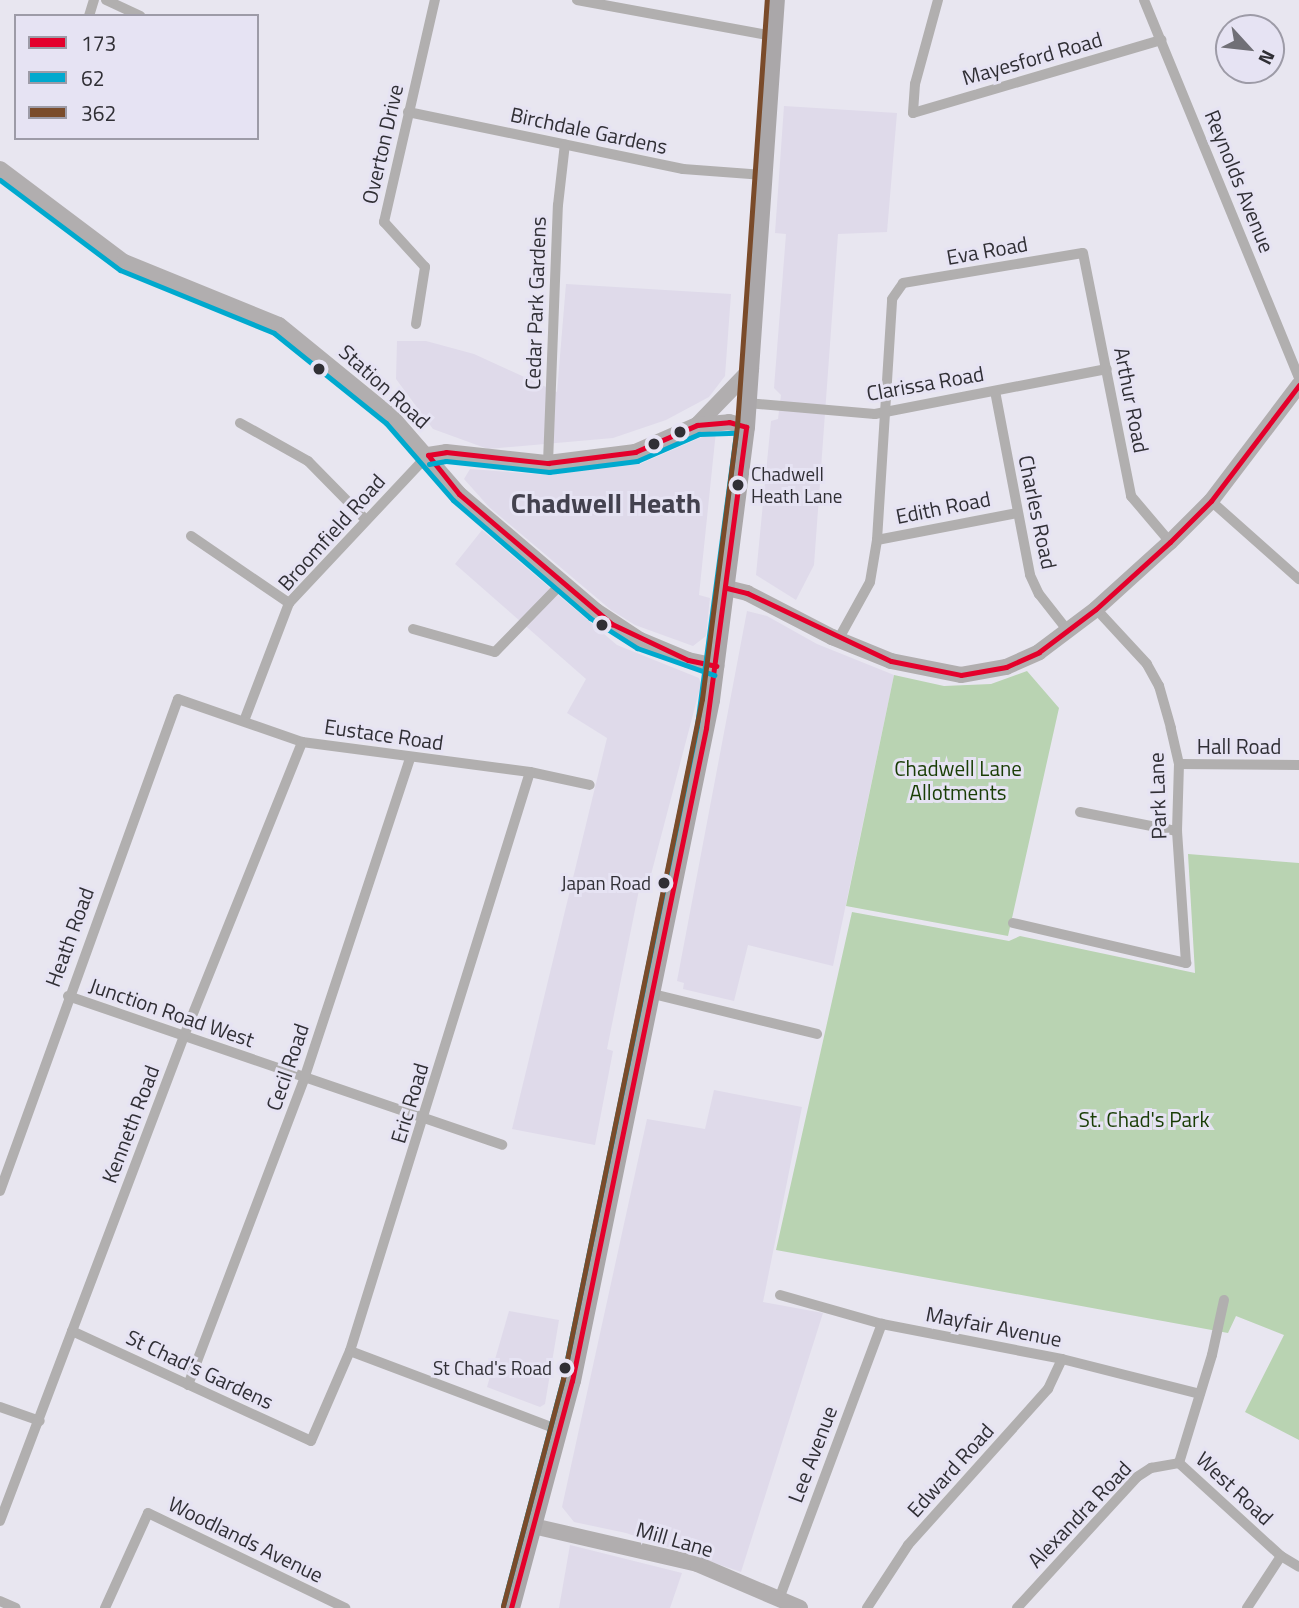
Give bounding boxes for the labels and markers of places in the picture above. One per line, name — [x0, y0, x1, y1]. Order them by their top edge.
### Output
unlabelled marker — [312, 362, 326, 376]
unlabelled marker — [673, 425, 687, 439]
unlabelled marker — [647, 437, 661, 451]
place label: Chadwell Heath Lane — [751, 463, 842, 507]
marker: Chadwell Heath Lane — [731, 478, 745, 492]
unlabelled marker — [595, 618, 609, 632]
place label: Japan Road — [561, 872, 651, 894]
marker: Japan Road — [657, 876, 671, 890]
place label: St Chad's Road — [433, 1357, 552, 1379]
marker: St Chad's Road — [558, 1361, 572, 1375]

